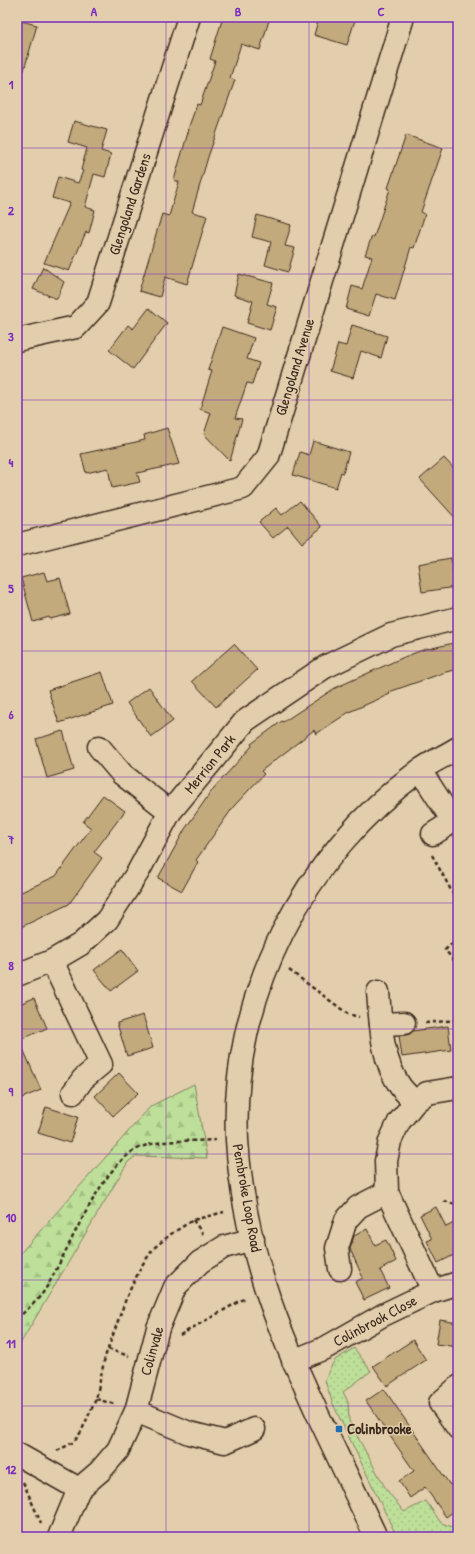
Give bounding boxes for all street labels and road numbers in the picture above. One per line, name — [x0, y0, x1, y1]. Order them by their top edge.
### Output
street label: Glengoland Gardens — [103, 150, 156, 257]
street label: Glengoland Avenue — [270, 316, 319, 418]
street label: Merrion Park — [179, 729, 240, 798]
street label: Pembroke Loop Road — [228, 1142, 267, 1254]
street label: Colinbrook Close — [329, 1290, 420, 1351]
street label: Colinvale — [135, 1324, 169, 1378]

